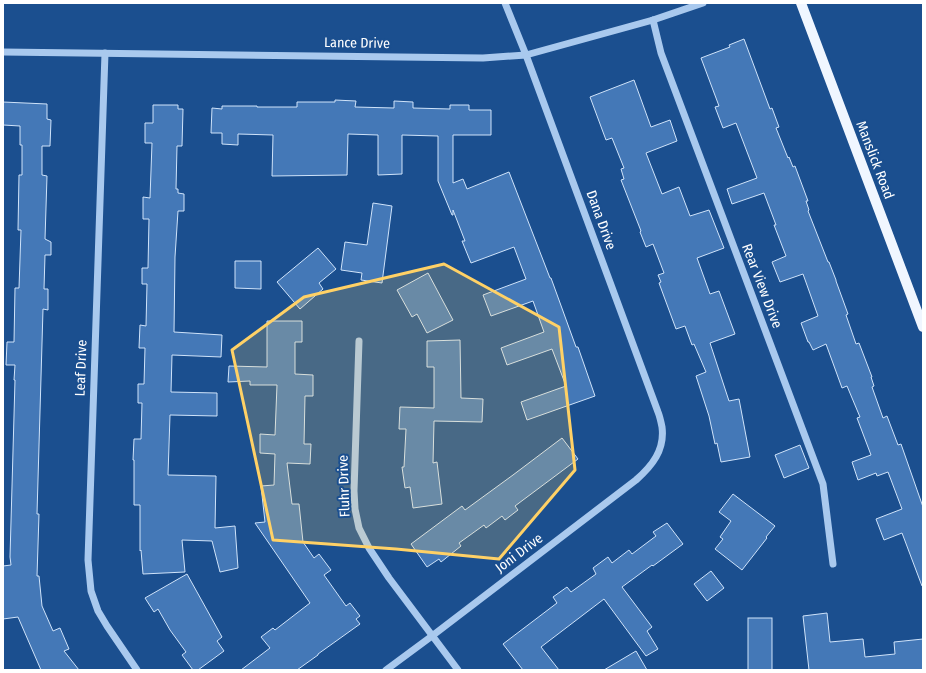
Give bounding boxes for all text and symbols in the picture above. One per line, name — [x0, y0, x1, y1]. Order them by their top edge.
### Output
street label: Lance Drive — [324, 34, 390, 52]
street label: Manslick Road — [852, 119, 898, 201]
street label: Dana Drive — [582, 188, 620, 252]
street label: Rear View Drive — [738, 241, 786, 331]
street label: Leaf Drive — [72, 339, 90, 397]
street label: Fluhr Drive — [334, 455, 354, 517]
street label: Joni Drive — [492, 530, 546, 576]

